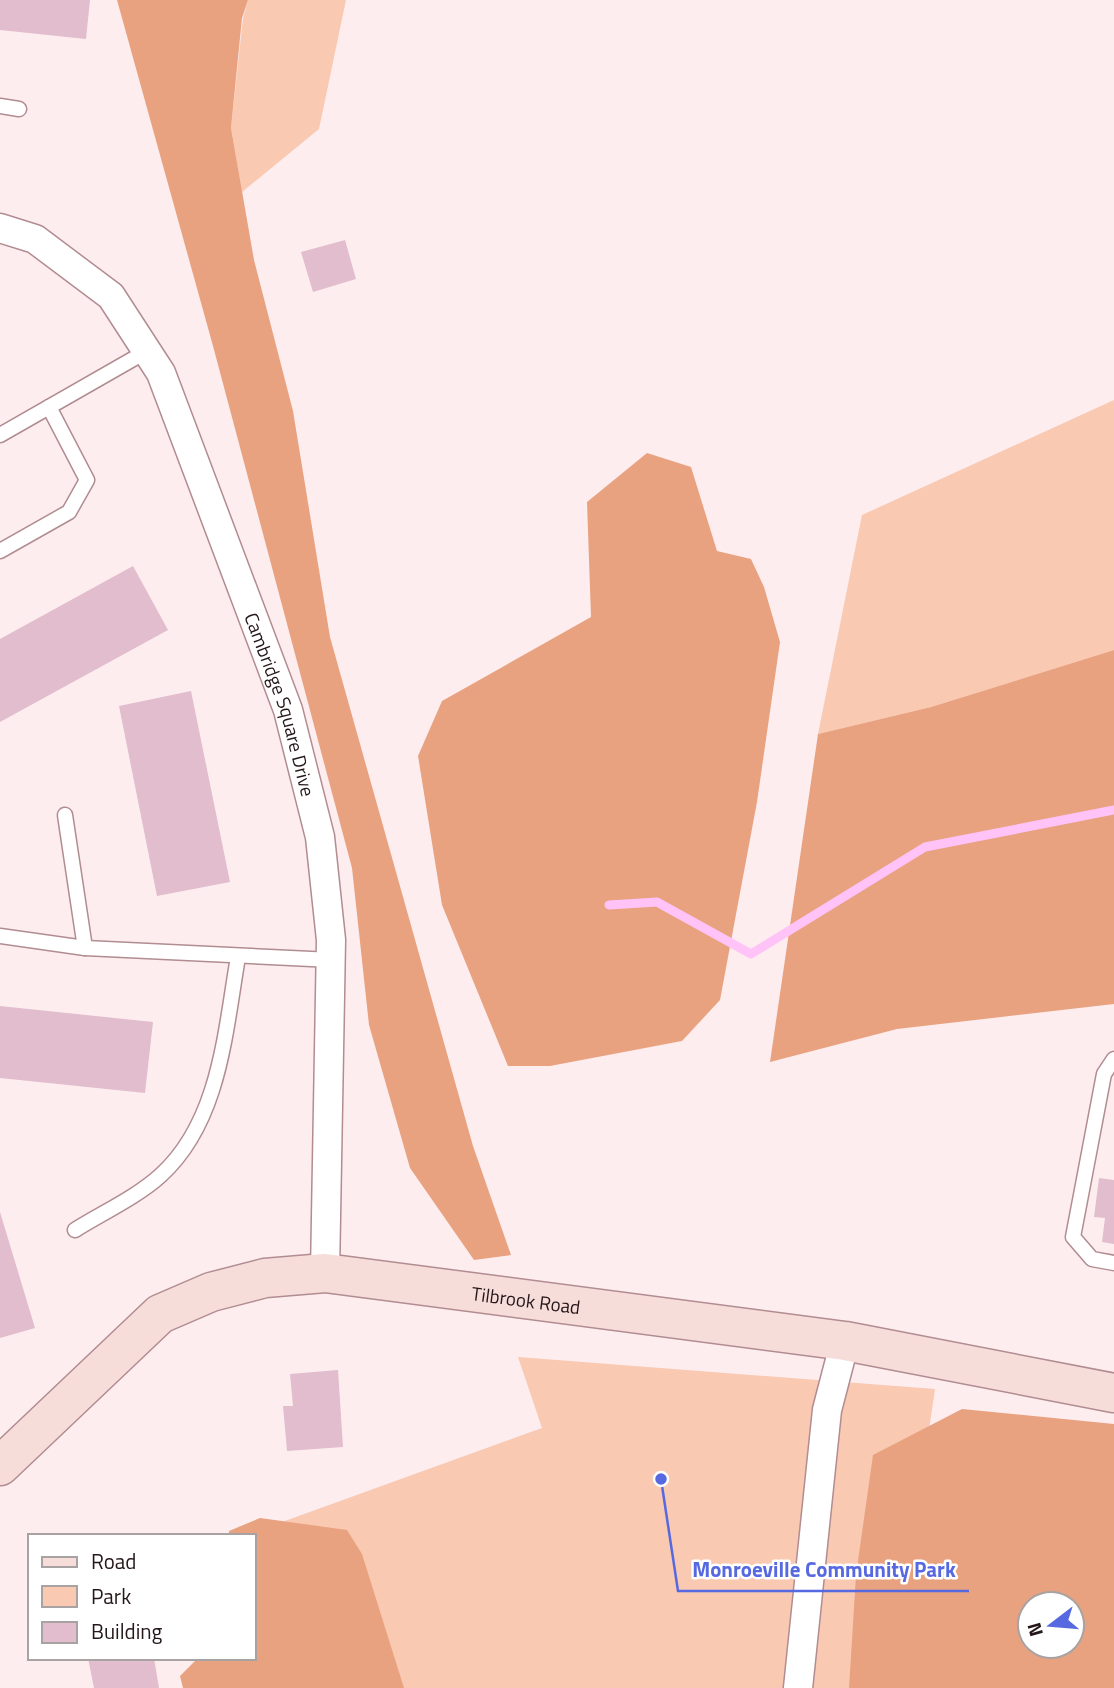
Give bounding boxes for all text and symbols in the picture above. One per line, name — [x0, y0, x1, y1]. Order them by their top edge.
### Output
street label: Cambridge Square Drive — [238, 608, 324, 799]
street label: Tilbrook Road — [470, 1278, 582, 1321]
legend — [28, 1534, 256, 1660]
text: Road — [91, 1545, 136, 1577]
callout: Monroeville Community Park — [678, 1549, 969, 1591]
text: Monroeville Community Park — [692, 1553, 956, 1585]
text: Park — [91, 1580, 131, 1612]
north arrow — [1016, 1590, 1086, 1660]
text: Building — [91, 1615, 163, 1647]
text: N — [1018, 1619, 1050, 1640]

